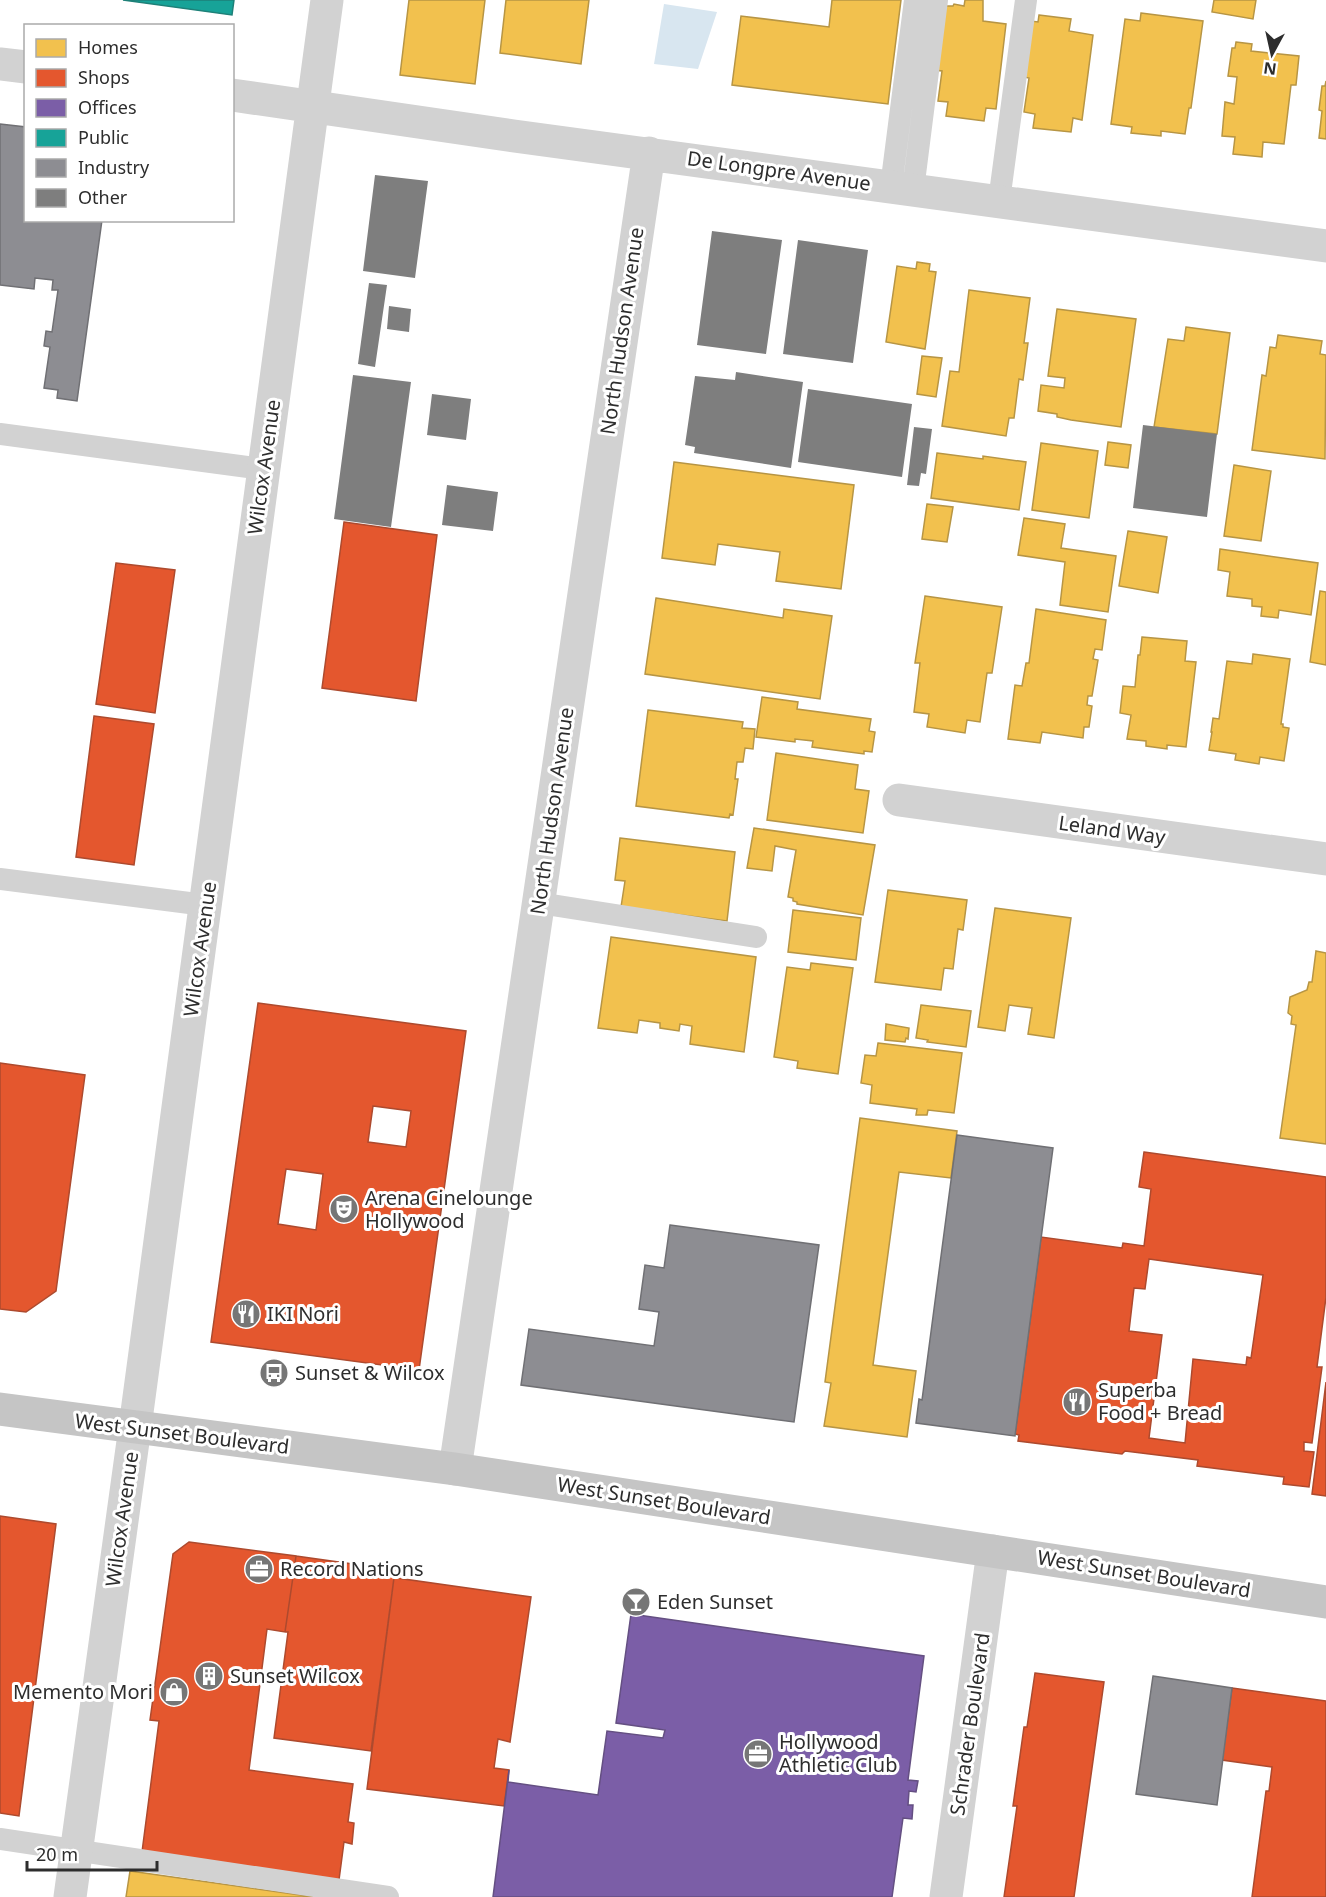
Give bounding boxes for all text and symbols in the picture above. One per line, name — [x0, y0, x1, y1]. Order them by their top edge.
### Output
legend — [24, 24, 234, 222]
north arrow — [1242, 24, 1302, 84]
text: Homes — [78, 35, 138, 59]
text: N — [1262, 57, 1278, 81]
text: Shops — [78, 65, 130, 89]
text: Offices — [78, 95, 137, 119]
text: Public — [78, 125, 129, 149]
street label: De Longpre Avenue — [685, 144, 873, 197]
text: Industry — [78, 155, 150, 179]
text: Other — [78, 185, 128, 209]
street label: North Hudson Avenue — [594, 225, 649, 436]
street label: Wilcox Avenue — [241, 398, 286, 536]
street label: North Hudson Avenue — [524, 705, 579, 916]
street label: Leland Way — [1057, 809, 1168, 850]
street label: Wilcox Avenue — [177, 880, 222, 1018]
place label: Arena Cinelounge Hollywood — [365, 1184, 533, 1234]
theatre icon: Arena Cinelounge Hollywood — [328, 1193, 360, 1225]
restaurant icon: IKI Nori — [230, 1298, 262, 1330]
place label: IKI Nori — [267, 1300, 339, 1327]
bus stop icon: Sunset & Wilcox — [258, 1357, 290, 1389]
place label: Sunset & Wilcox — [295, 1359, 445, 1386]
place label: Superba Food + Bread — [1098, 1376, 1222, 1426]
restaurant icon: Superba Food + Bread — [1061, 1386, 1093, 1418]
street label: West Sunset Boulevard — [73, 1407, 291, 1460]
street label: Wilcox Avenue — [99, 1450, 144, 1588]
street label: West Sunset Boulevard — [556, 1470, 773, 1531]
street label: West Sunset Boulevard — [1036, 1543, 1253, 1604]
office icon: Record Nations — [243, 1553, 275, 1585]
place label: Record Nations — [280, 1555, 424, 1582]
bar icon: Eden Sunset — [620, 1586, 652, 1618]
place label: Eden Sunset — [657, 1588, 773, 1615]
street label: Schrader Boulevard — [943, 1631, 996, 1817]
building icon: Sunset Wilcox — [193, 1660, 225, 1692]
place label: Sunset Wilcox — [230, 1662, 360, 1689]
shop icon: Memento Mori — [158, 1676, 190, 1708]
place label: Memento Mori — [13, 1678, 153, 1705]
place label: Hollywood Athletic Club — [779, 1728, 897, 1778]
office icon: Hollywood Athletic Club — [742, 1738, 774, 1770]
scale bar — [27, 1834, 158, 1872]
text: 20 m — [36, 1842, 78, 1866]

